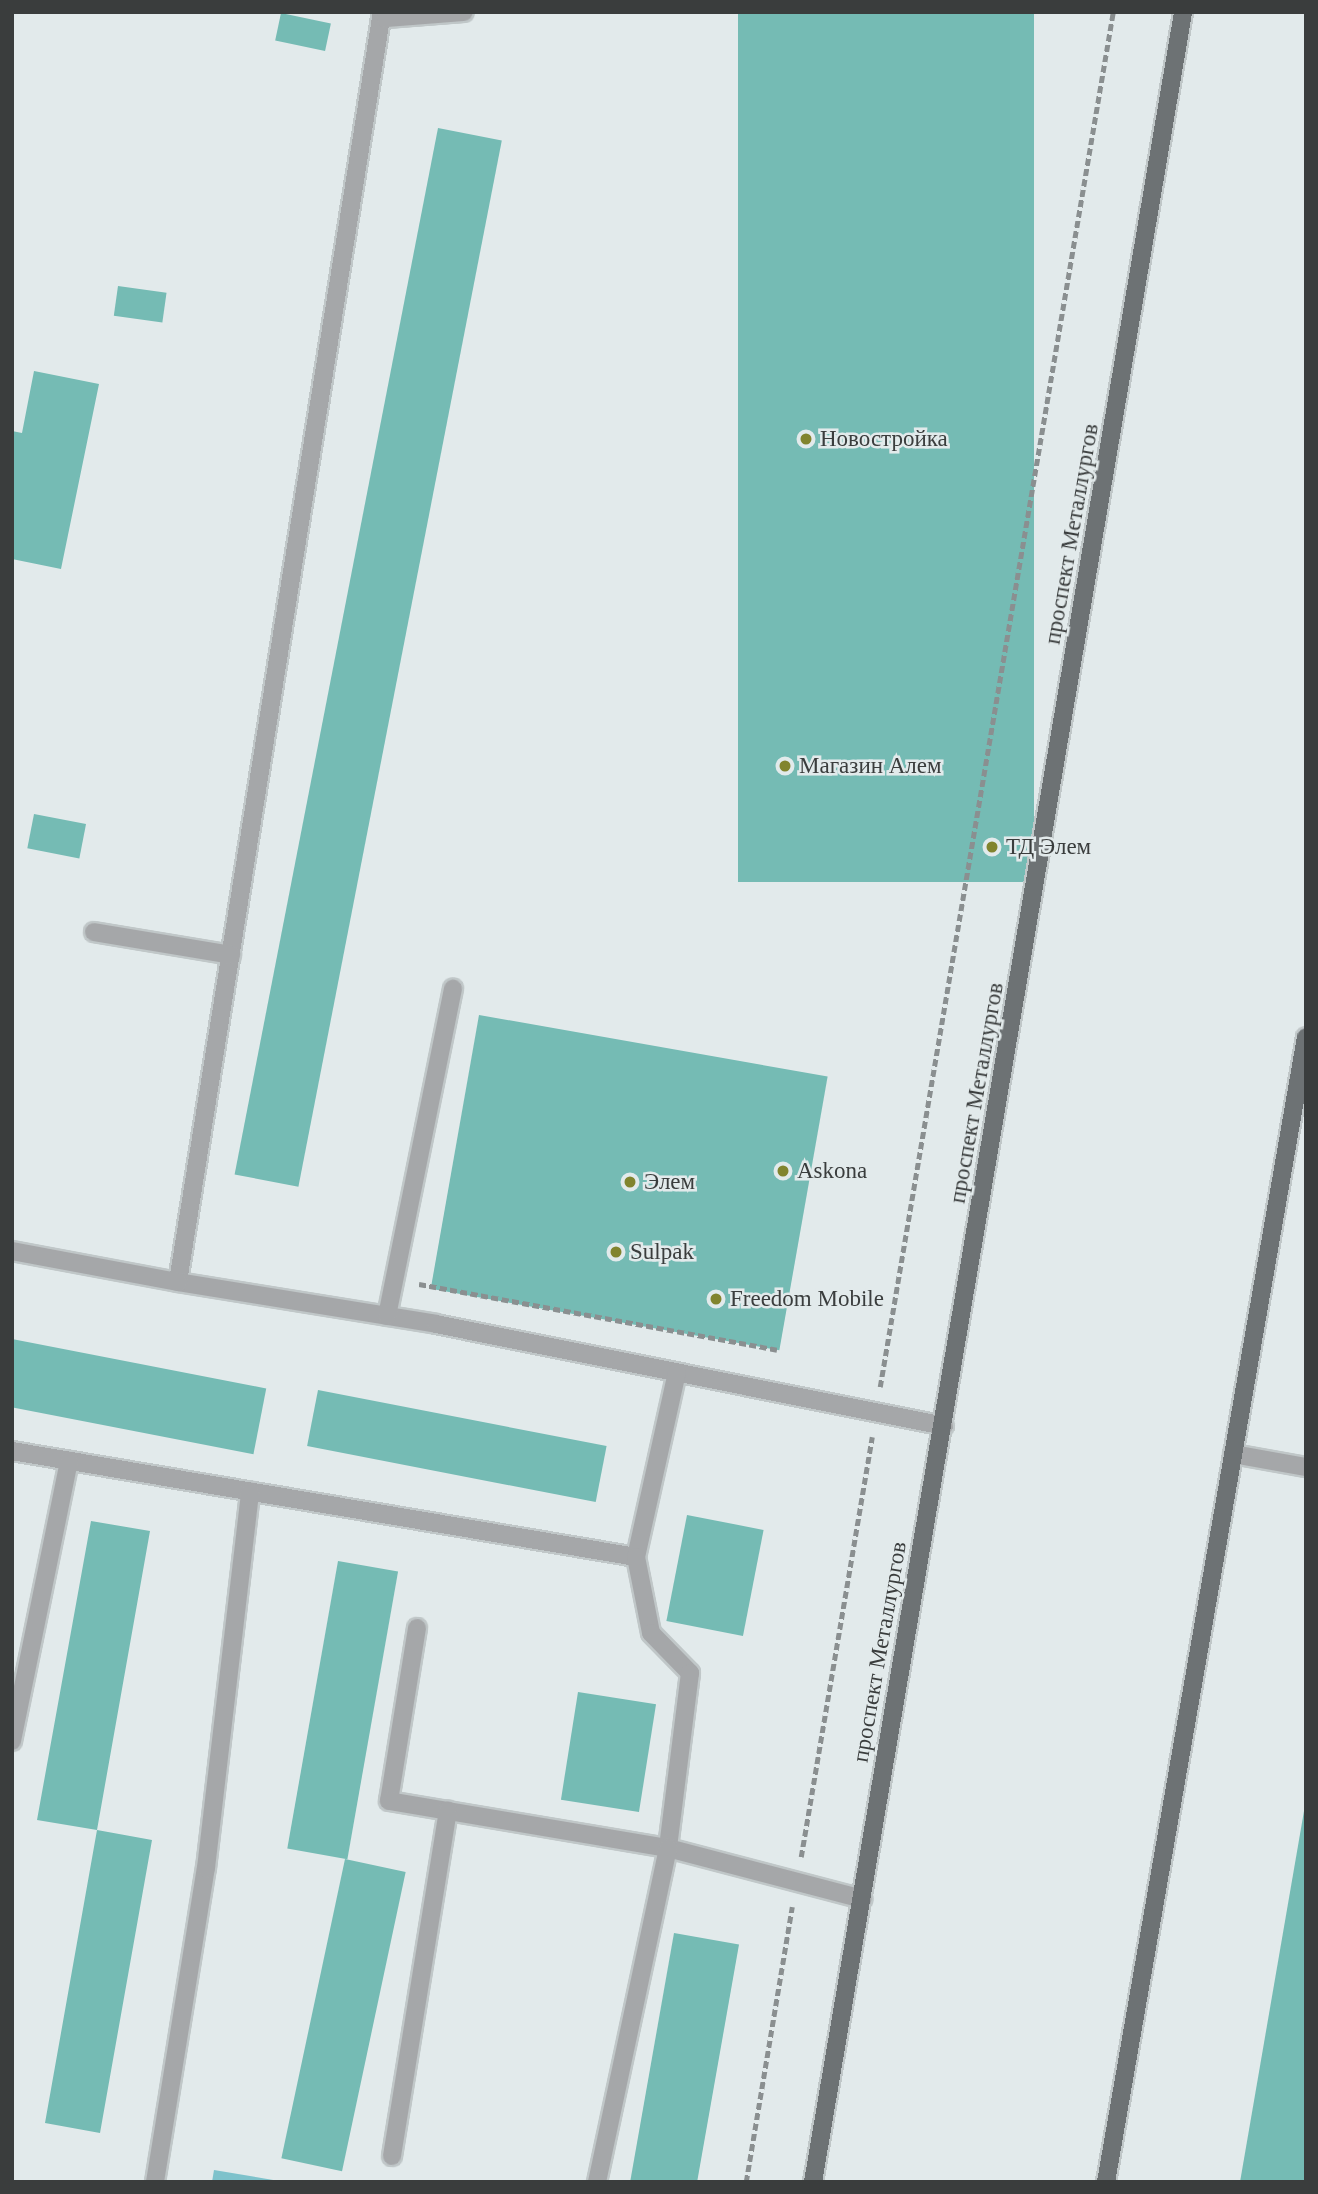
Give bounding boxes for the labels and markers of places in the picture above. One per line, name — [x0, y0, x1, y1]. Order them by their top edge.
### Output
place label: Новостройка — [820, 425, 948, 453]
marker: Новостройка — [798, 431, 814, 447]
place label: Магазин Алем — [799, 752, 942, 780]
marker: Магазин Алем — [777, 758, 793, 774]
place label: ТД Элем — [1006, 833, 1091, 861]
marker: ТД Элем — [984, 839, 1000, 855]
place label: Askona — [797, 1157, 867, 1185]
marker: Askona — [775, 1163, 791, 1179]
place label: Элем — [644, 1168, 695, 1196]
marker: Элем — [622, 1174, 638, 1190]
place label: Sulpak — [630, 1238, 694, 1266]
marker: Sulpak — [608, 1244, 624, 1260]
place label: Freedom Mobile — [730, 1285, 884, 1313]
marker: Freedom Mobile — [708, 1291, 724, 1307]

